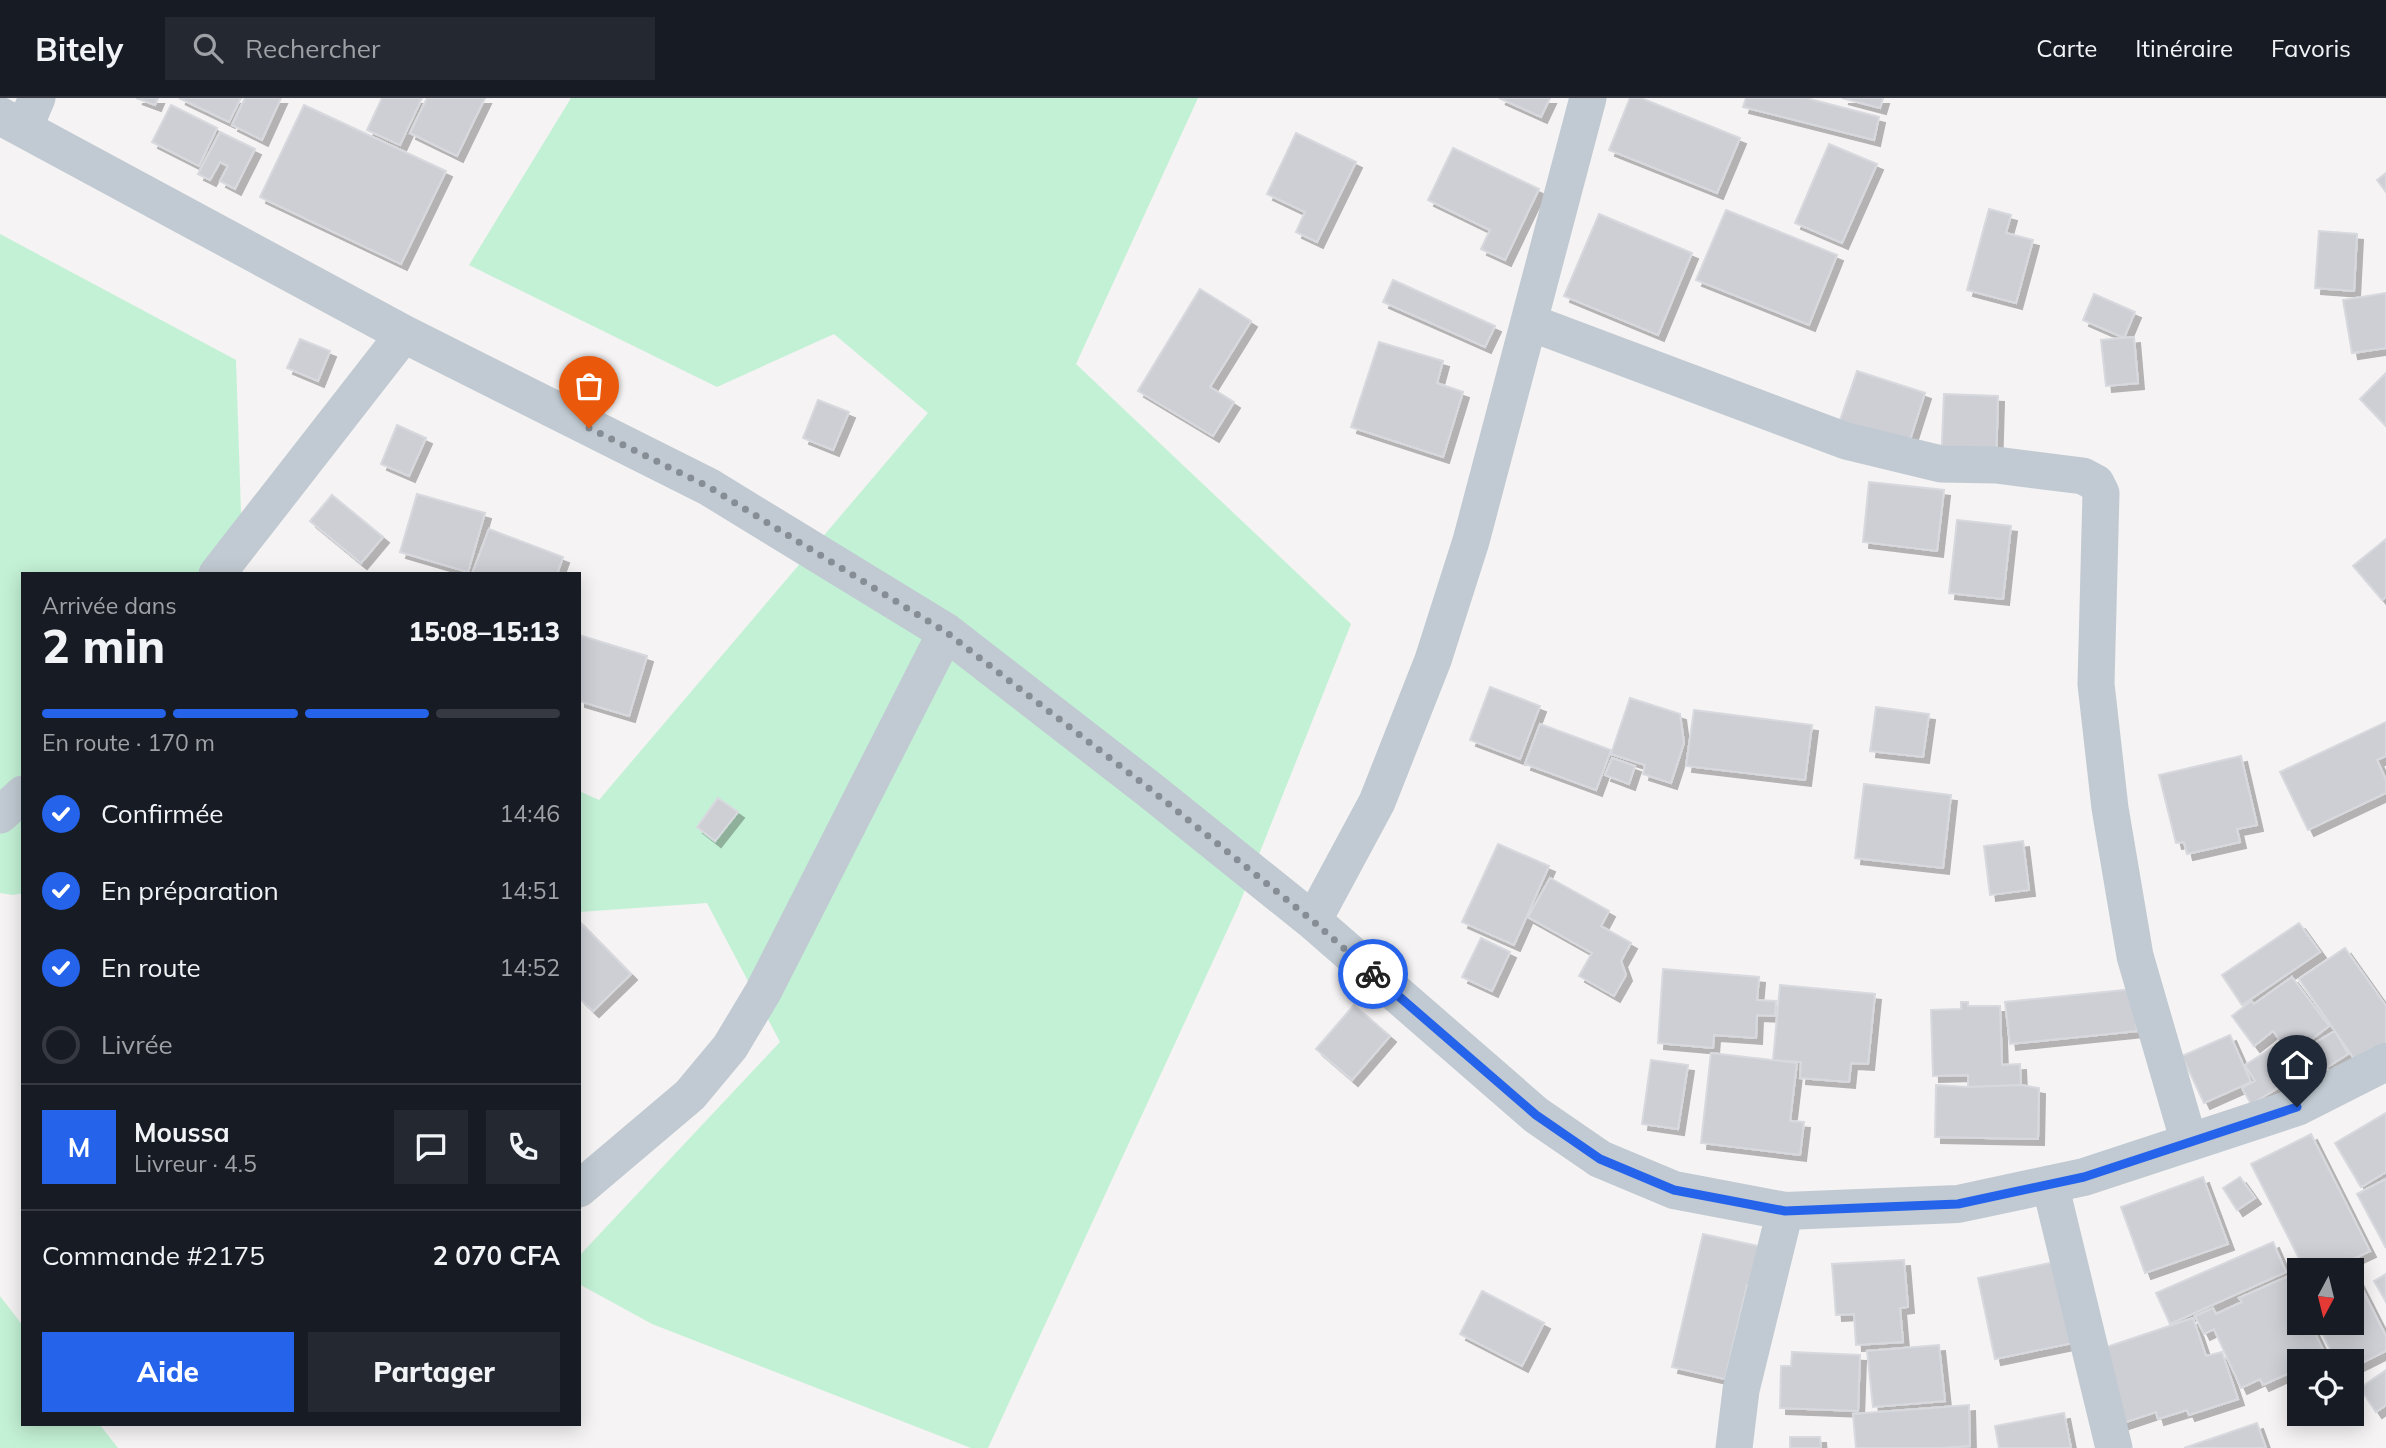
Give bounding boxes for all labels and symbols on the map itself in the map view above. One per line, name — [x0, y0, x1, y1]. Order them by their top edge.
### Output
pin — [559, 356, 619, 428]
courier — [1338, 939, 1408, 1009]
pin — [2267, 1035, 2327, 1107]
north arrow — [2287, 1258, 2364, 1335]

